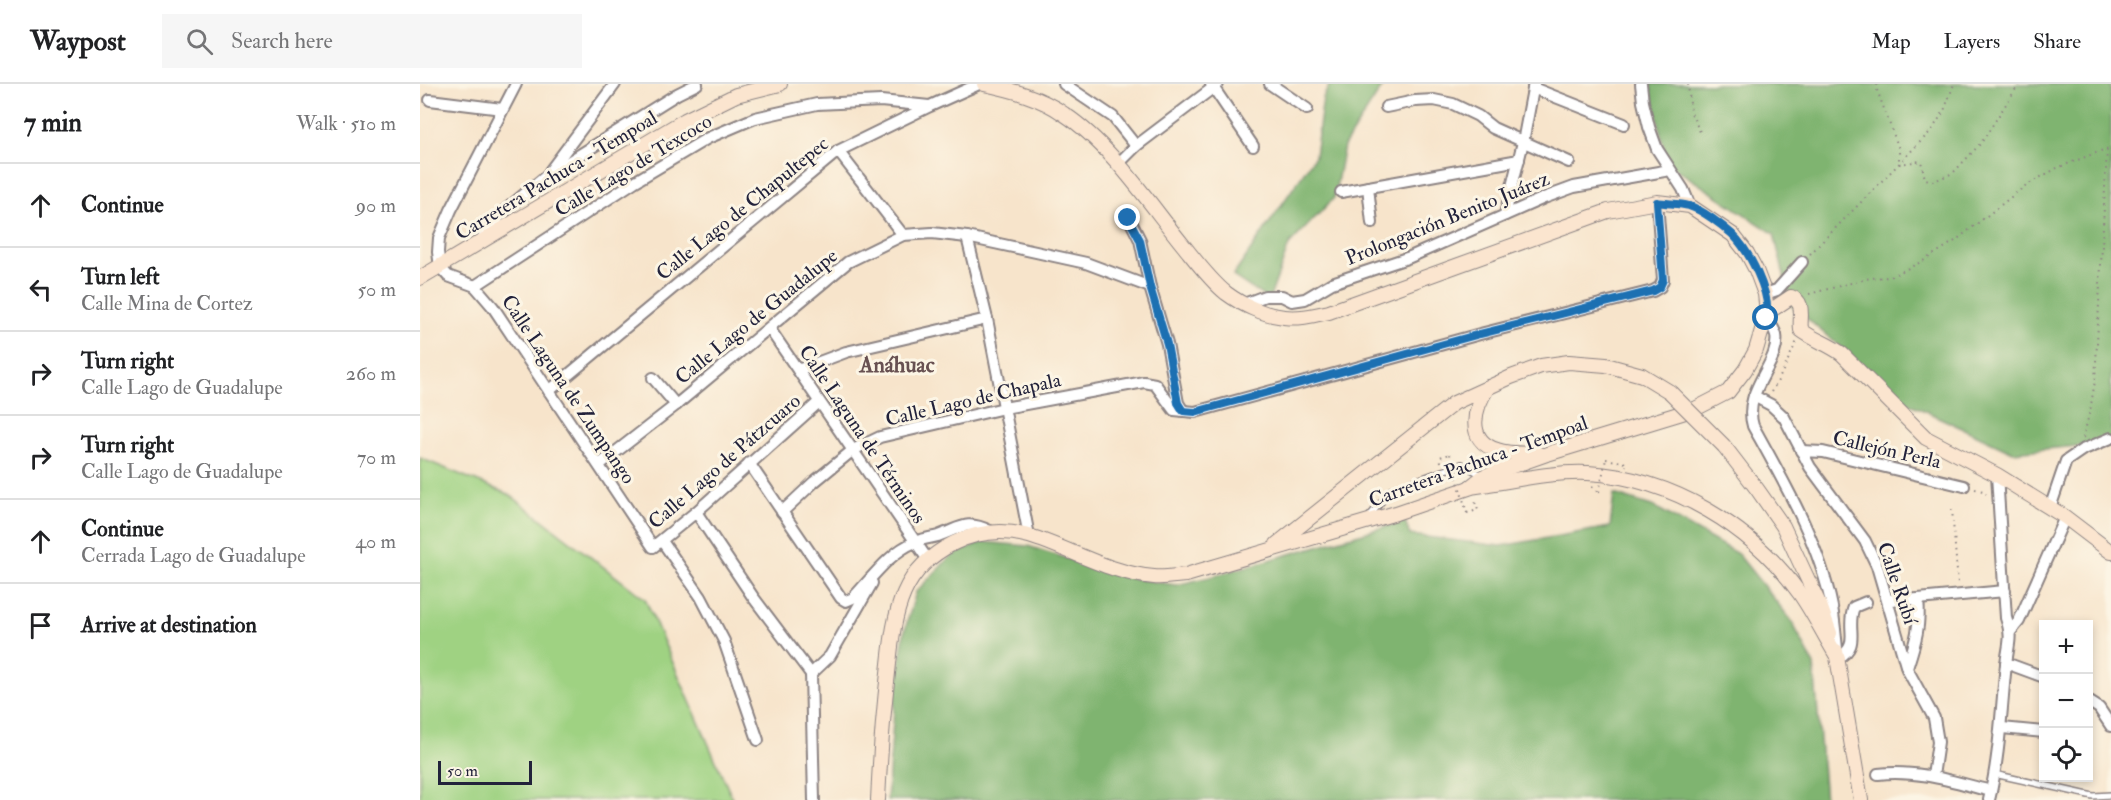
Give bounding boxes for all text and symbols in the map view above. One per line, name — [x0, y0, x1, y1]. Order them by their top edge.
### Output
search box — [162, 14, 582, 68]
text: Waypost — [30, 24, 126, 59]
icon: search — [183, 25, 216, 58]
text: Search here — [231, 27, 333, 55]
text: Map — [1871, 28, 1911, 55]
text: Layers — [1944, 28, 2000, 55]
text: Share — [2033, 28, 2081, 55]
street label: Carretera Pachuca - Tempoal — [451, 105, 662, 247]
text: 7 min — [24, 107, 82, 139]
street label: Calle Lago de Texcoco — [550, 109, 716, 222]
text: Walk · 510 m — [296, 111, 396, 136]
street label: Calle Lago de Chapultepec — [651, 131, 834, 286]
street label: Prolongación Benito Juárez — [1342, 166, 1553, 271]
icon: ahead — [24, 189, 57, 222]
text: Continue — [81, 191, 164, 219]
text: 90 m — [356, 193, 396, 218]
route end — [1114, 204, 1140, 230]
street label: Calle Lago de Guadalupe — [670, 243, 843, 390]
text: Turn left — [81, 263, 160, 291]
icon: left — [24, 273, 57, 306]
text: 50 m — [357, 277, 396, 302]
street label: Calle Laguna de Zumpango — [495, 290, 641, 489]
text: Calle Mina de Cortez — [81, 291, 253, 316]
route start — [1752, 304, 1778, 330]
street label: Calle Laguna de Términos — [793, 340, 932, 528]
text: Turn right — [81, 347, 174, 375]
district label: Anáhuac — [858, 351, 935, 379]
icon: right — [24, 357, 57, 390]
text: 260 m — [346, 361, 396, 386]
street label: Calle Lago de Chapala — [883, 367, 1064, 433]
text: Calle Lago de Guadalupe — [81, 375, 283, 400]
street label: Calle Lago de Pátzcuaro — [643, 388, 806, 534]
street label: Carretera Pachuca - Tempoal — [1365, 410, 1591, 514]
street label: Callejón Perla — [1830, 425, 1944, 474]
text: Turn right — [81, 431, 174, 459]
icon: right — [24, 441, 57, 474]
text: 70 m — [357, 445, 396, 470]
text: Calle Lago de Guadalupe — [81, 459, 283, 484]
text: Continue — [81, 515, 164, 543]
icon: ahead — [24, 525, 57, 558]
text: 40 m — [355, 529, 396, 554]
street label: Calle Rubí — [1872, 539, 1924, 629]
text: Cerrada Lago de Guadalupe — [81, 543, 306, 568]
icon: arrive — [24, 609, 57, 642]
text: Arrive at destination — [81, 611, 257, 639]
map controls — [2039, 620, 2093, 782]
button: + — [2039, 620, 2093, 674]
button: − — [2039, 674, 2093, 728]
button: locate — [2039, 728, 2093, 782]
scale bar — [438, 758, 532, 786]
text: 50 m — [447, 761, 478, 781]

